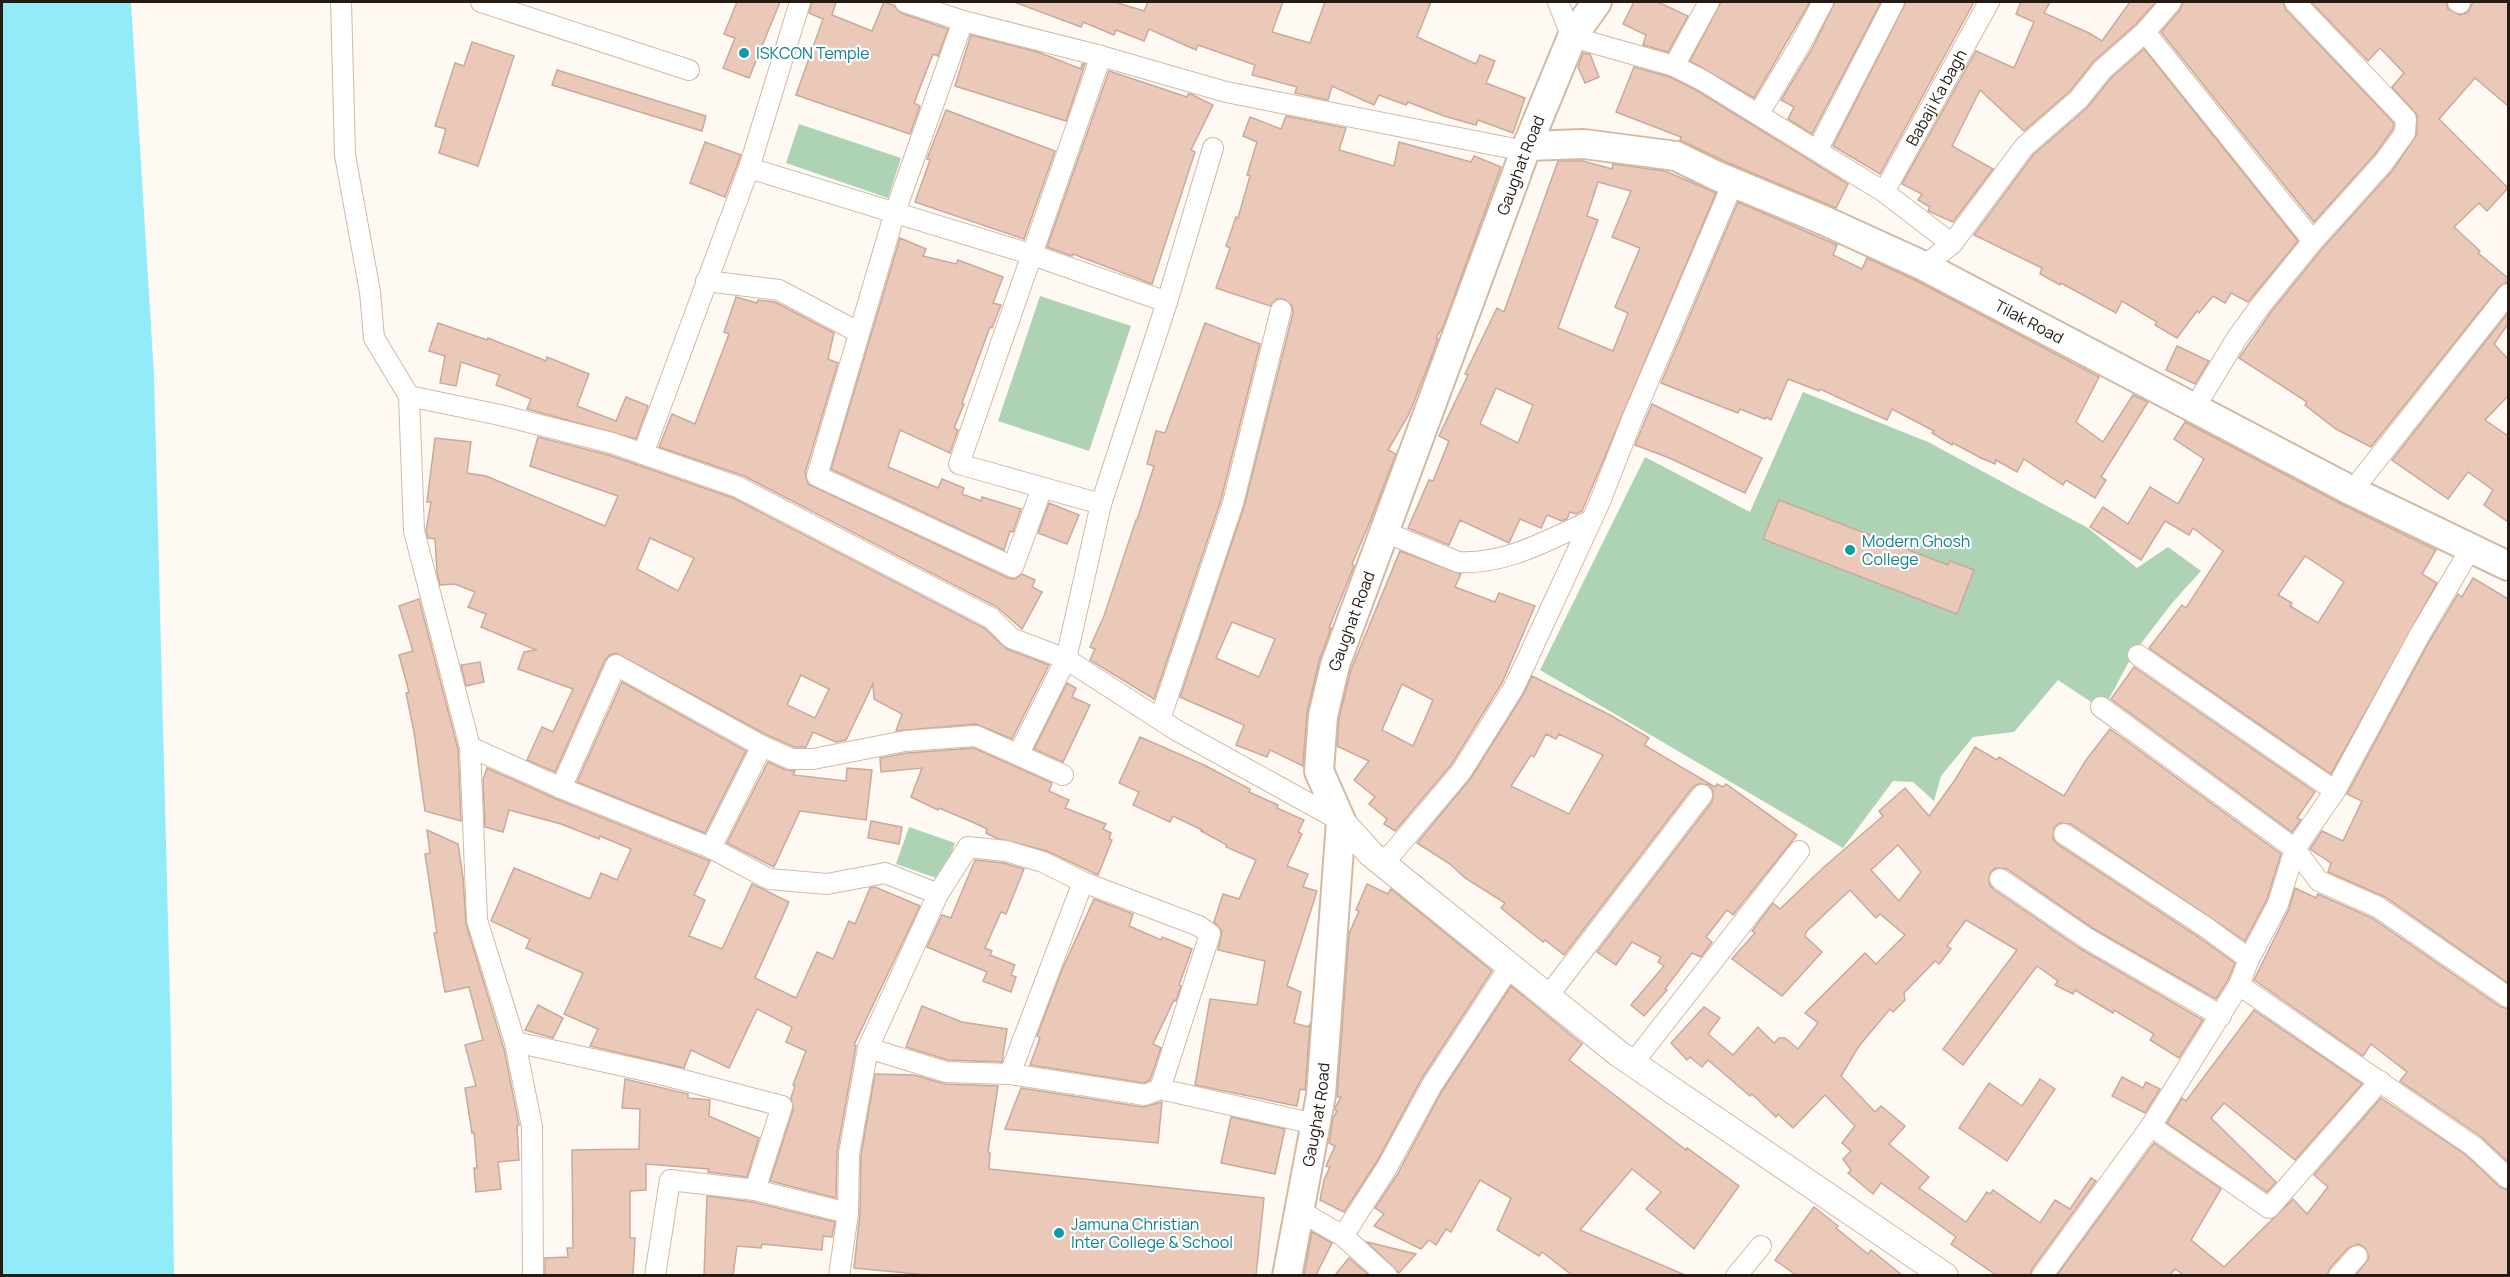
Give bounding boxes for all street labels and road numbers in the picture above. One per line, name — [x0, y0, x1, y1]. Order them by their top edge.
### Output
street label: Babaji Ka bagh — [1901, 45, 1972, 150]
street label: Gaughat Road — [1491, 112, 1549, 218]
street label: Tilak Road — [1991, 294, 2067, 348]
street label: Gaughat Road — [1323, 568, 1380, 674]
street label: Gaughat Road — [1297, 1062, 1334, 1169]

